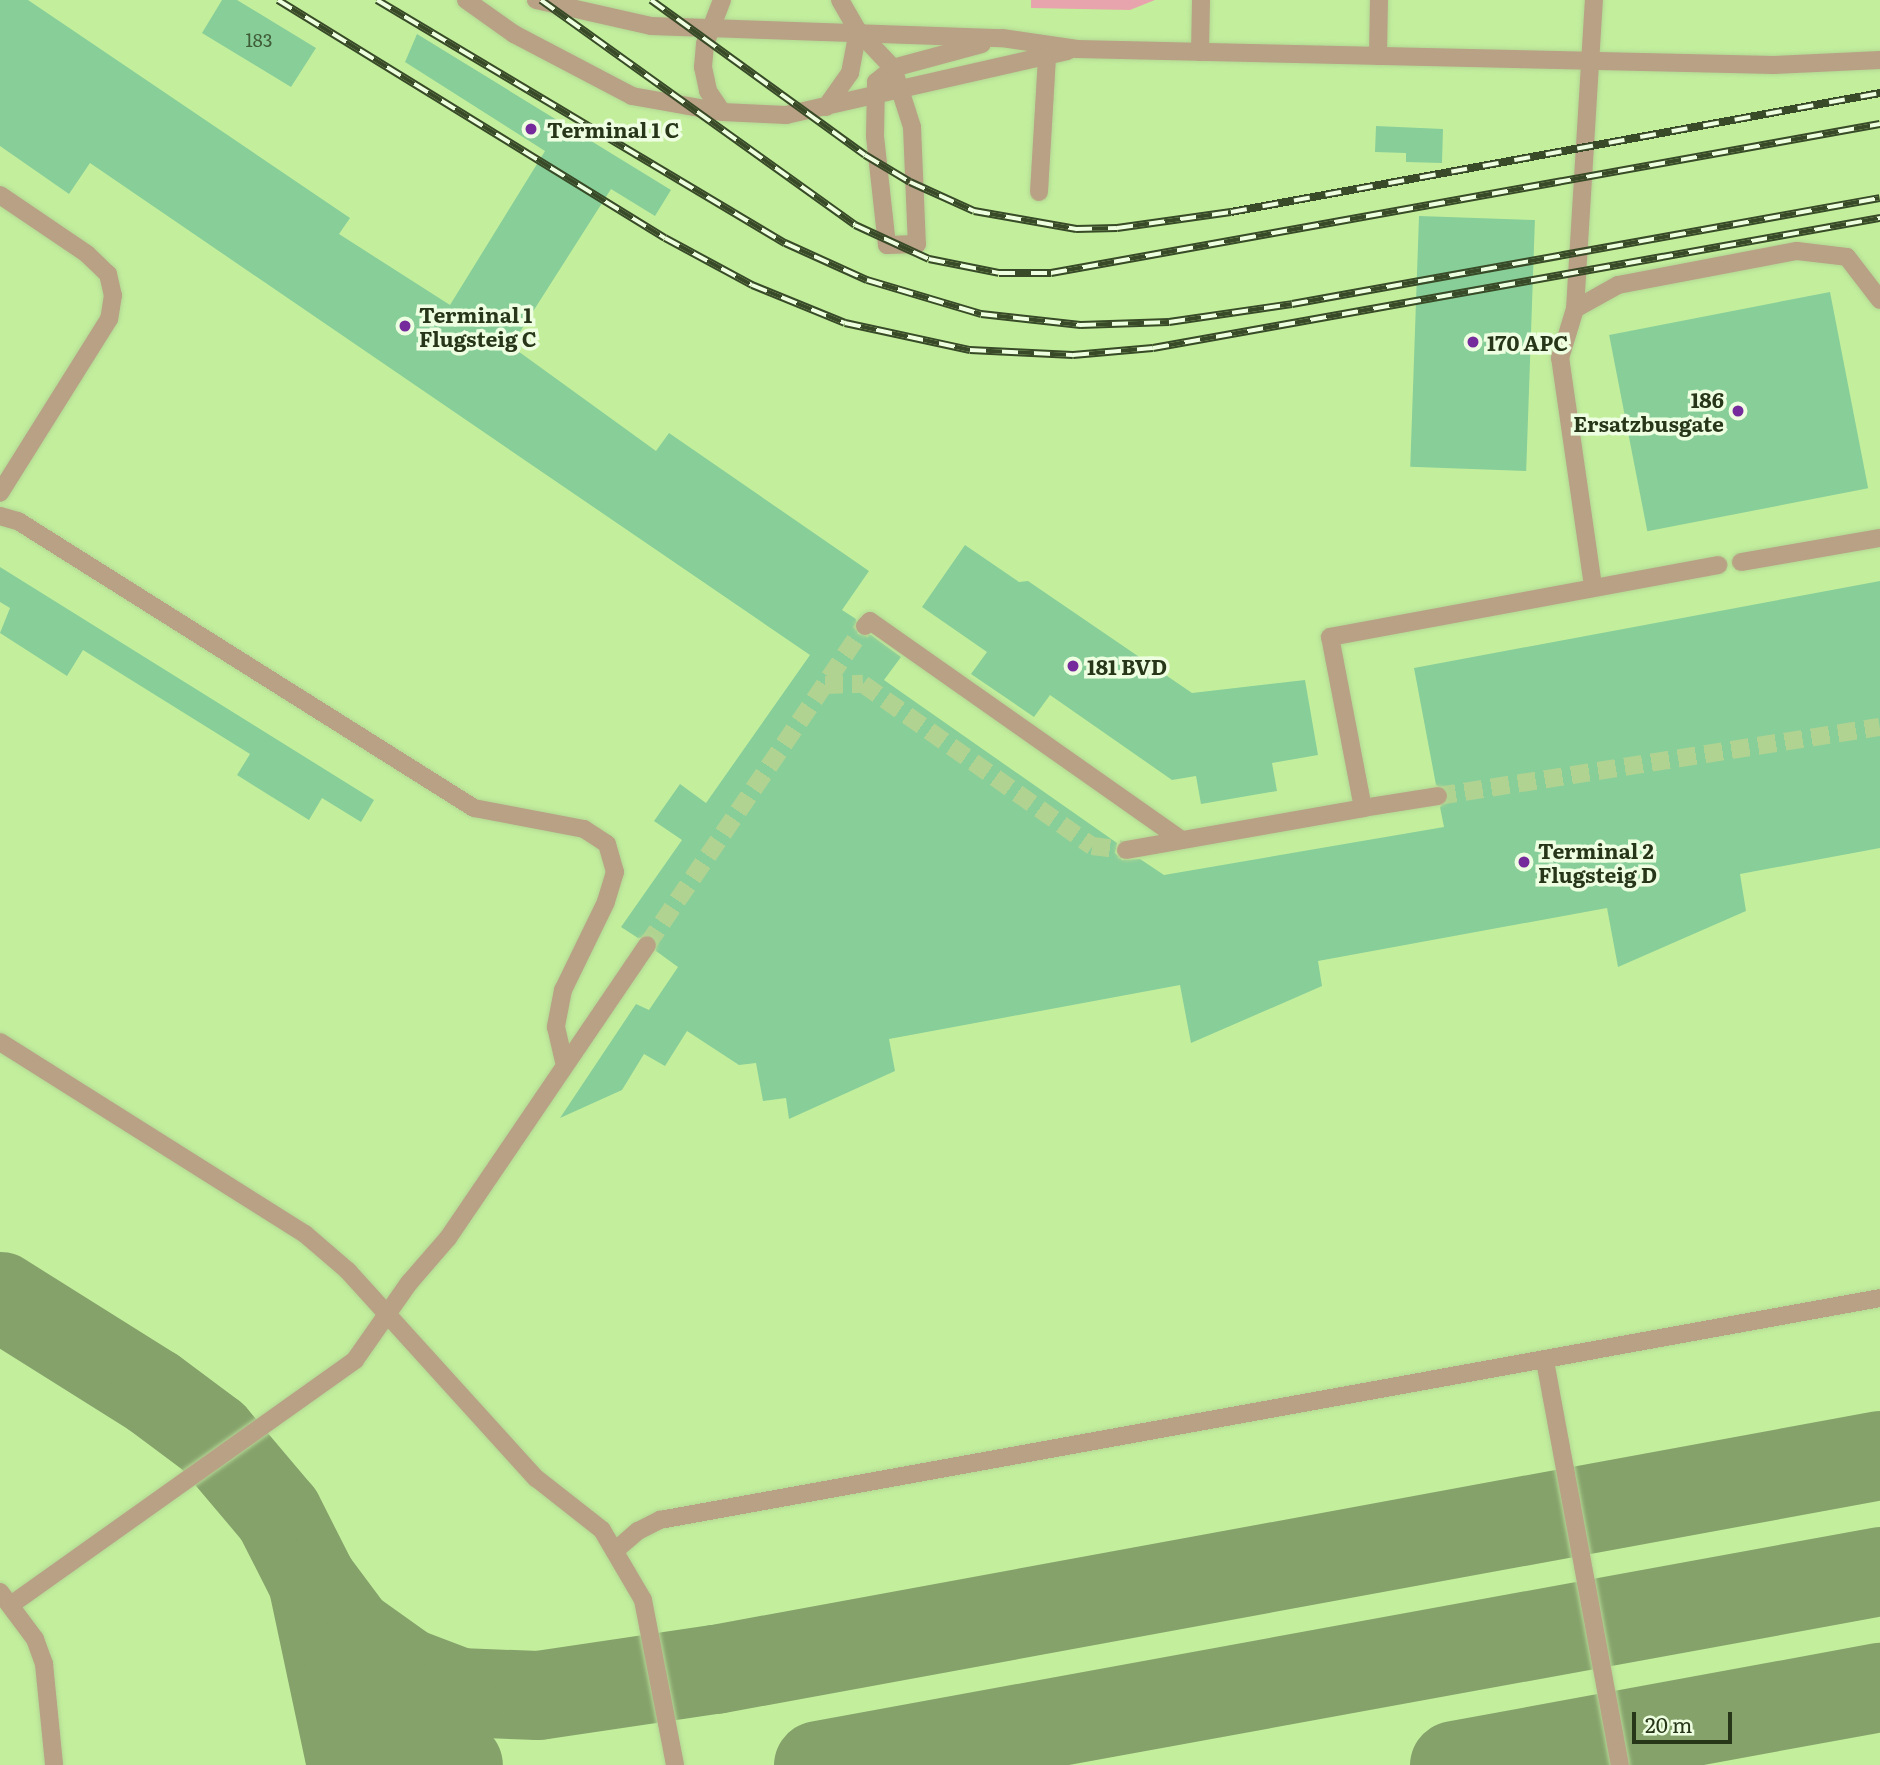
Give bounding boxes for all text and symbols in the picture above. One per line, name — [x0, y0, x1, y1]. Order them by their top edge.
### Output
house number: 183 — [246, 29, 272, 51]
place label: Terminal 1 C — [547, 116, 679, 142]
marker: Terminal 1 C — [521, 119, 541, 139]
place label: Terminal 1 Flugsteig C — [419, 301, 537, 351]
marker: Terminal 1 Flugsteig C — [397, 318, 413, 334]
place label: 170 APC — [1487, 329, 1568, 355]
marker: 170 APC — [1465, 334, 1481, 350]
place label: 186 Ersatzbusgate — [1573, 386, 1724, 436]
marker: 186 Ersatzbusgate — [1730, 403, 1746, 419]
place label: 181 BVD — [1087, 653, 1167, 679]
marker: 181 BVD — [1065, 658, 1081, 674]
place label: Terminal 2 Flugsteig D — [1538, 837, 1657, 887]
marker: Terminal 2 Flugsteig D — [1516, 854, 1532, 870]
scale bar — [1635, 1698, 1735, 1742]
text: 20 m — [1645, 1708, 1692, 1739]

